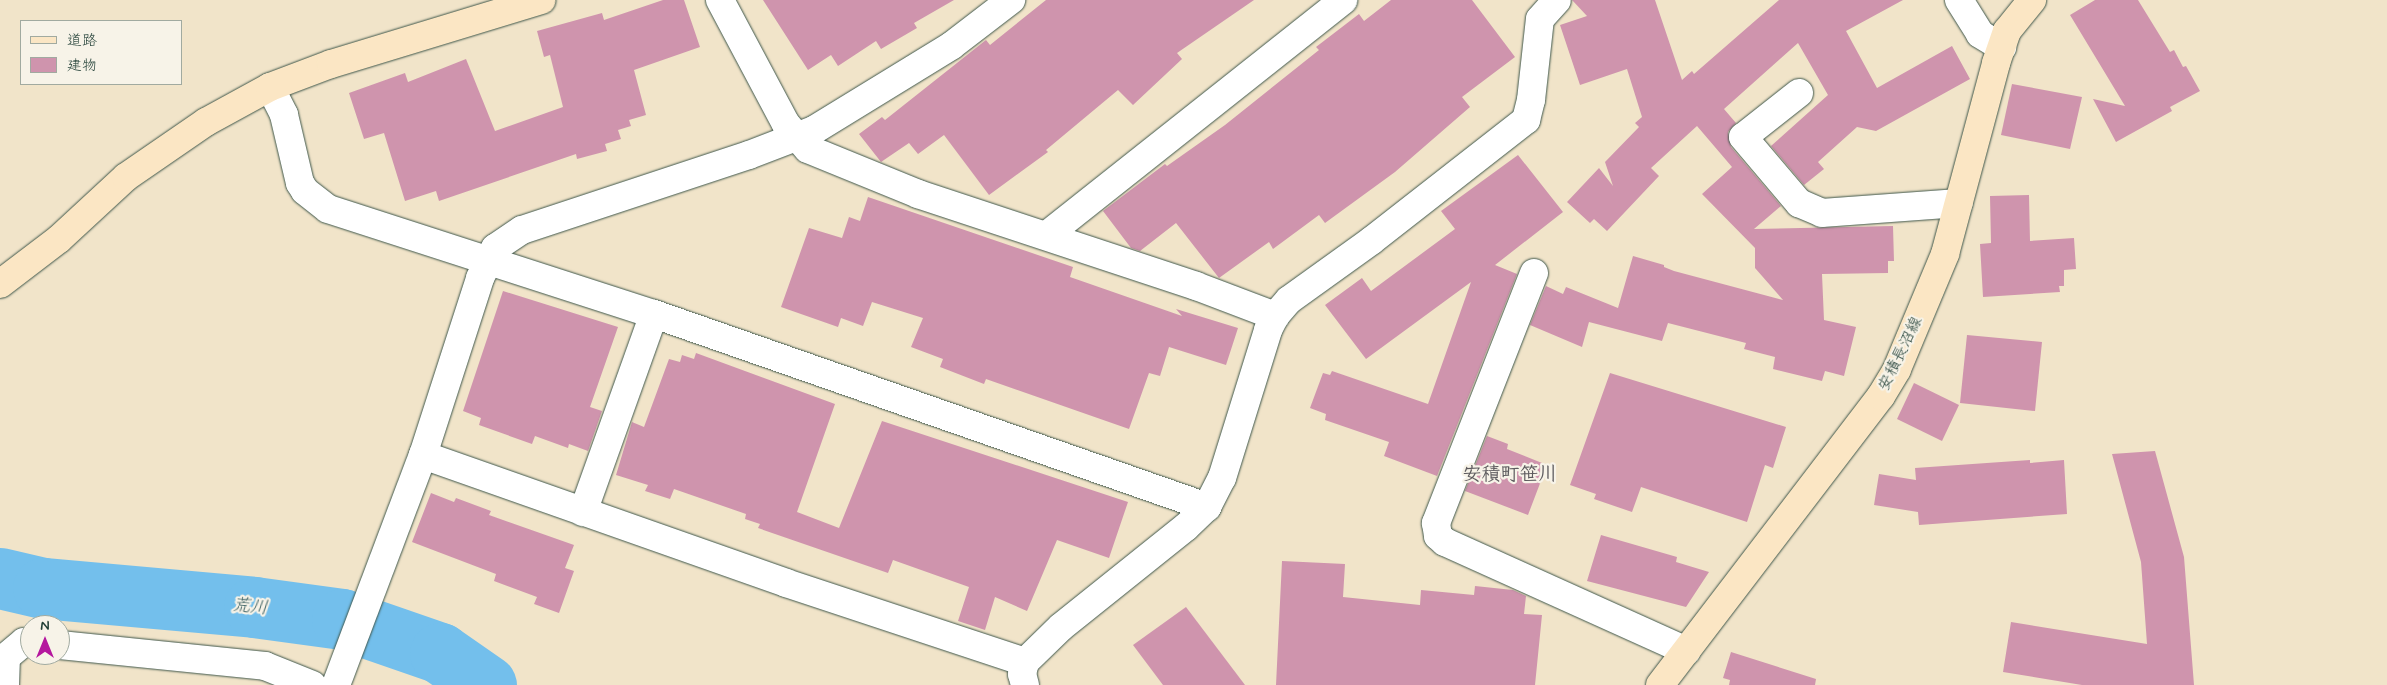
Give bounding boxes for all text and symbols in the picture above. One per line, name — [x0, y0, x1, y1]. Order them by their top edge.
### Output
legend — [20, 20, 182, 85]
text: 道路 — [67, 31, 97, 51]
text: 建物 — [67, 56, 97, 76]
street label: 安積長沼線 — [1875, 314, 1927, 394]
district label: 安積町笹川 — [1463, 464, 1557, 486]
water label: 荒川 — [231, 594, 269, 620]
north arrow — [20, 615, 70, 665]
text: N — [40, 617, 50, 635]

